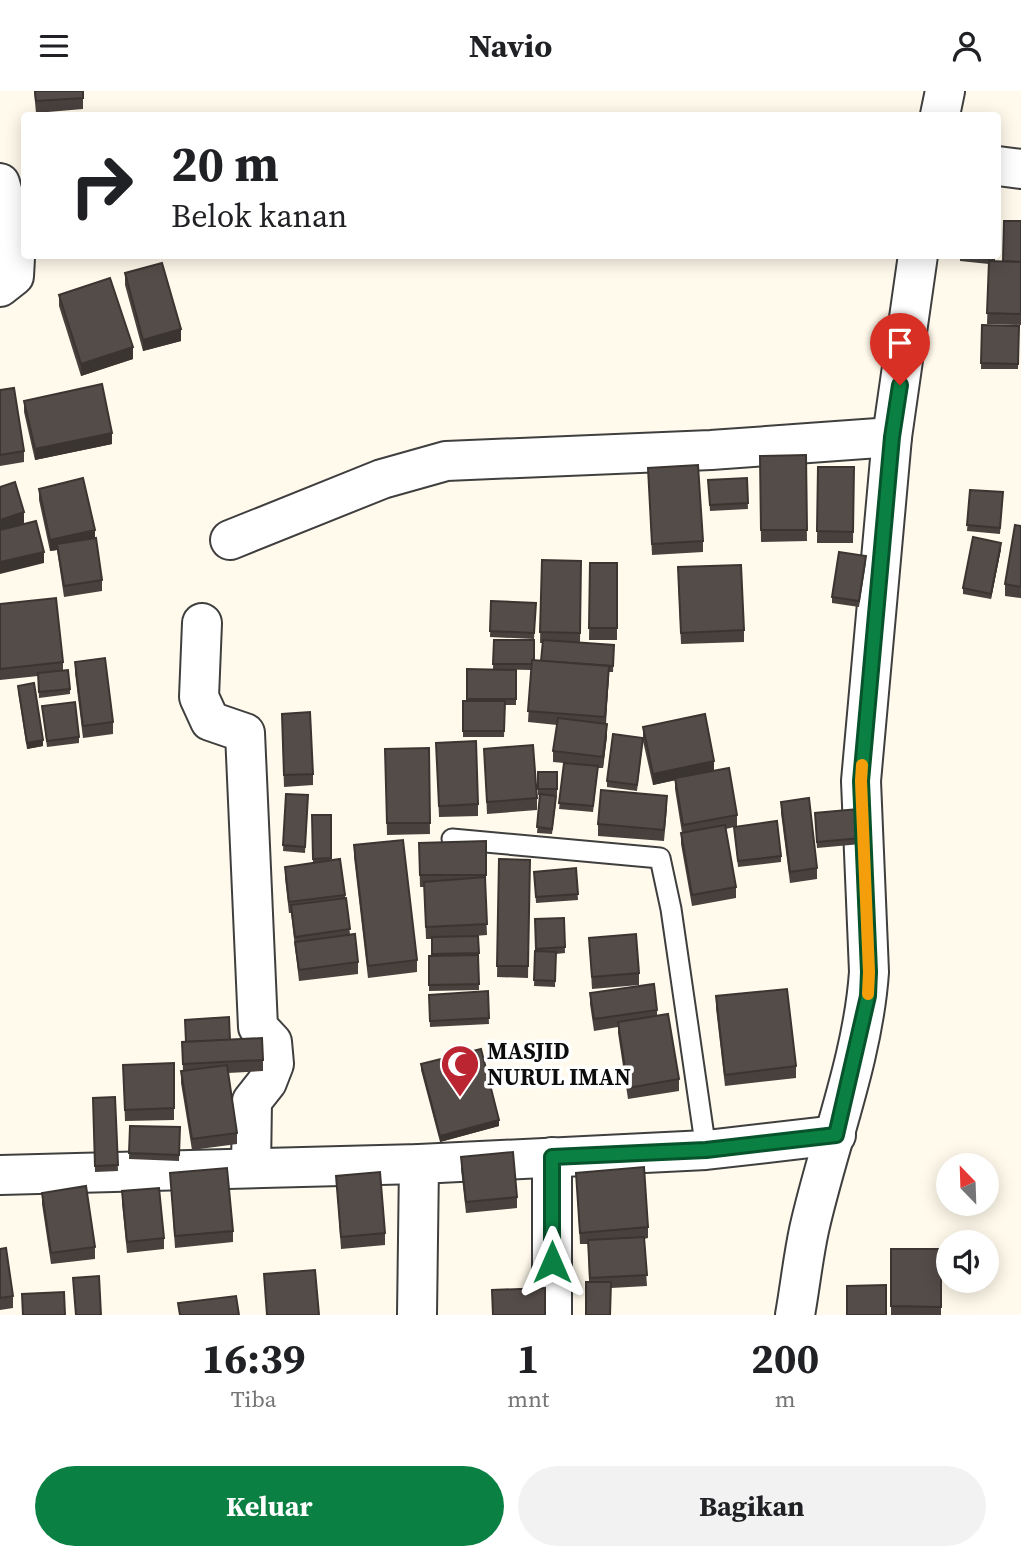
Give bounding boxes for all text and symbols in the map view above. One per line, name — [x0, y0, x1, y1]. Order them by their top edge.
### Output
text: Navio — [469, 24, 552, 68]
icon: menu — [35, 27, 73, 65]
icon: person — [948, 27, 986, 65]
text: 20 m — [171, 130, 279, 197]
icon: right — [56, 140, 147, 231]
text: Belok kanan — [171, 194, 347, 238]
pin — [870, 313, 930, 385]
icon: arrive — [881, 324, 919, 362]
place label: MASJID NURUL IMAN — [487, 1035, 631, 1093]
mosque icon: MASJID NURUL IMAN — [439, 1043, 481, 1098]
north arrow — [936, 1153, 999, 1216]
map controls — [936, 1153, 999, 1293]
position arrow — [515, 1225, 589, 1299]
button: sound — [936, 1230, 999, 1293]
text: 16:39 — [202, 1329, 305, 1387]
text: 1 — [517, 1329, 540, 1387]
text: 200 — [751, 1329, 819, 1387]
text: Tiba — [231, 1383, 276, 1415]
text: mnt — [507, 1383, 549, 1415]
text: m — [775, 1383, 795, 1415]
button: Keluar — [35, 1466, 504, 1546]
button: Bagikan — [518, 1466, 986, 1546]

